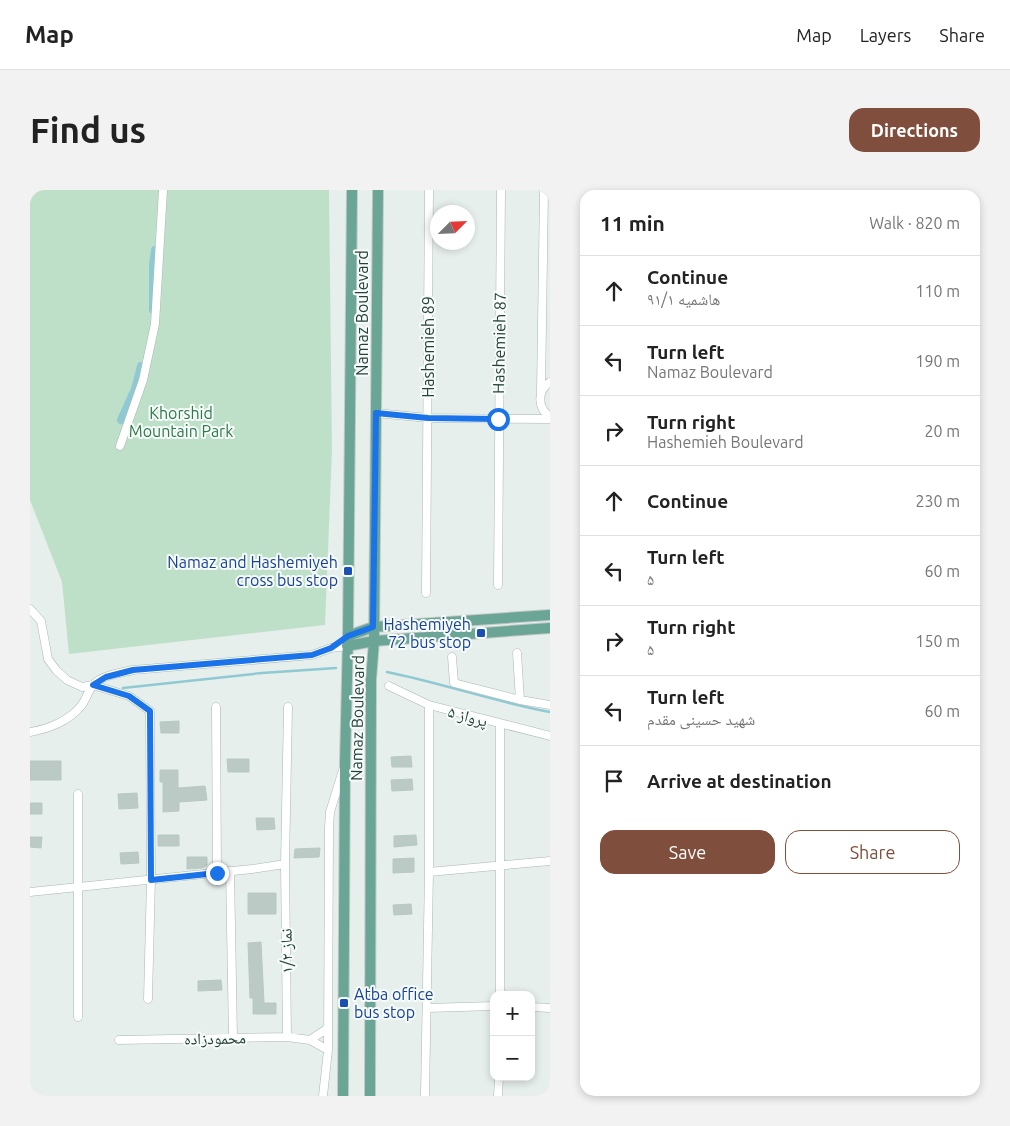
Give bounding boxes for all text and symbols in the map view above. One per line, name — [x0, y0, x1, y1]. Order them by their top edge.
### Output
text: Map — [25, 21, 74, 48]
text: Map — [796, 25, 832, 45]
text: Layers — [860, 25, 911, 45]
text: Share — [939, 25, 985, 45]
button: Directions — [849, 108, 980, 152]
text: Find us — [30, 110, 146, 150]
north arrow — [430, 205, 475, 250]
text: 11 min — [600, 211, 665, 235]
text: Walk · 820 m — [869, 214, 960, 232]
street label: Namaz Boulevard — [353, 250, 371, 376]
text: Continue — [647, 266, 728, 288]
icon: ahead — [600, 277, 628, 305]
text: 110 m — [915, 282, 960, 300]
text: هاشمیه ۹۱/۱ — [647, 290, 720, 308]
street label: Hashemieh 87 — [489, 292, 509, 394]
street label: Hashemieh 89 — [419, 296, 437, 398]
text: Turn left — [647, 341, 725, 363]
icon: left — [600, 347, 628, 375]
text: 190 m — [915, 352, 960, 370]
text: Namaz Boulevard — [647, 363, 773, 381]
park label: Khorshid Mountain Park — [129, 404, 233, 440]
route start — [487, 408, 510, 431]
text: Turn right — [647, 411, 735, 433]
icon: right — [600, 417, 628, 445]
text: 20 m — [924, 422, 960, 440]
text: Hashemieh Boulevard — [647, 433, 804, 451]
icon: ahead — [600, 487, 628, 515]
text: Continue — [647, 490, 728, 512]
text: 230 m — [915, 492, 960, 510]
text: Turn left — [647, 546, 725, 568]
place label: Namaz and Hashemiyeh cross bus stop — [167, 553, 338, 589]
icon: left — [600, 557, 628, 585]
text: 60 m — [924, 562, 960, 580]
marker: Namaz and Hashemiyeh cross bus stop — [342, 565, 354, 577]
text: ۵ — [647, 570, 654, 588]
place label: Hashemiyeh 72 bus stop — [383, 615, 471, 651]
text: Turn right — [647, 616, 735, 638]
marker: Hashemiyeh 72 bus stop — [475, 627, 487, 639]
icon: right — [600, 627, 628, 655]
text: 150 m — [915, 632, 960, 650]
text: ۵ — [647, 640, 654, 658]
street label: Namaz Boulevard — [347, 655, 367, 781]
text: Turn left — [647, 686, 725, 708]
icon: left — [600, 697, 628, 725]
street label: پرواز ۵ — [446, 702, 490, 731]
text: 60 m — [924, 702, 960, 720]
text: شهید حسینی مقدم — [647, 710, 755, 728]
icon: arrive — [600, 767, 628, 795]
text: Arrive at destination — [647, 770, 832, 792]
button: Save — [600, 830, 775, 874]
button: Share — [785, 830, 960, 874]
route end — [206, 862, 229, 885]
street label: نماز ۱/۲ — [277, 928, 296, 974]
place label: Atba office bus stop — [354, 985, 434, 1021]
map controls — [490, 991, 535, 1081]
button: + — [490, 991, 535, 1036]
marker: Atba office bus stop — [338, 997, 350, 1009]
street label: محمودزاده — [184, 1028, 246, 1049]
button: − — [490, 1036, 535, 1081]

